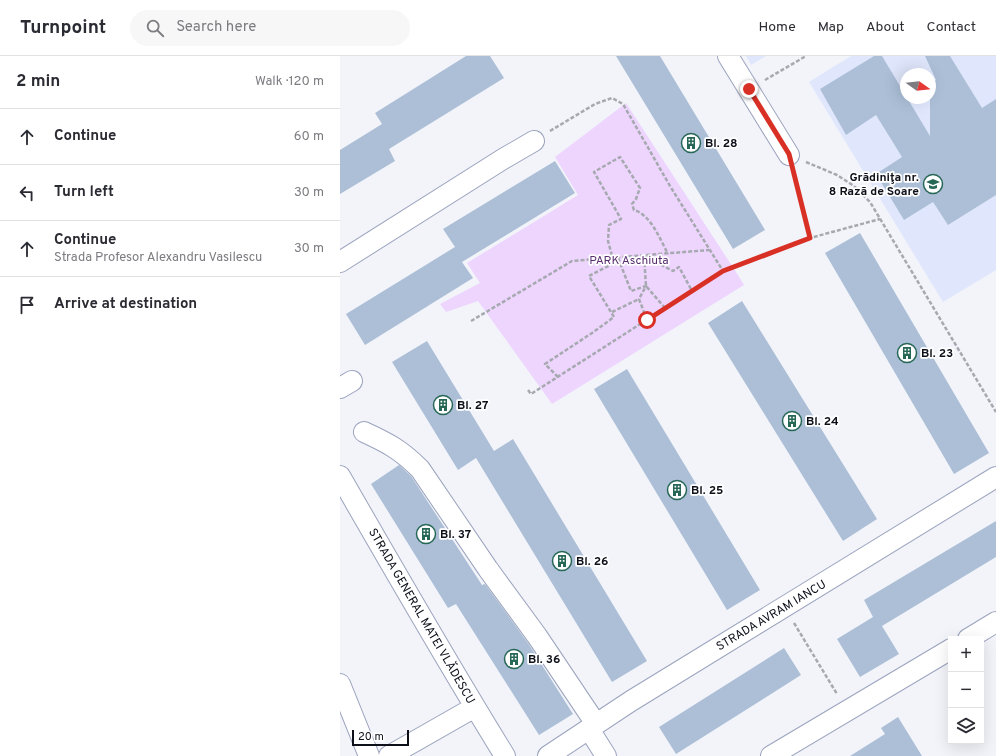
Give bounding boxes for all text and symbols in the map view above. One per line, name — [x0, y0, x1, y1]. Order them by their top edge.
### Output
search box — [130, 10, 410, 46]
text: Turnpoint — [20, 16, 106, 40]
icon: search — [144, 17, 166, 39]
text: Search here — [176, 18, 256, 37]
text: Home — [759, 19, 796, 36]
text: Map — [818, 19, 844, 36]
text: About — [866, 19, 905, 36]
text: Contact — [927, 19, 976, 36]
north arrow — [900, 68, 936, 104]
text: 2 min — [16, 71, 60, 93]
text: Walk · 120 m — [255, 74, 324, 90]
route end — [740, 80, 758, 98]
icon: ahead — [16, 126, 38, 148]
text: Continue — [54, 127, 116, 146]
text: 60 m — [294, 129, 324, 145]
building icon: Bl. 28 — [680, 132, 702, 154]
place label: Bl. 28 — [705, 136, 738, 152]
place label: Grădiniţa nr. 8 Rază de Soare — [829, 170, 919, 200]
school or university icon: Grădiniţa nr. 8 Rază de Soare — [922, 173, 944, 195]
icon: left — [16, 182, 38, 204]
text: Turn left — [54, 183, 114, 202]
text: 30 m — [294, 185, 324, 201]
text: Continue — [54, 231, 116, 250]
icon: ahead — [16, 238, 38, 260]
text: 30 m — [294, 241, 324, 257]
text: Strada Profesor Alexandru Vasilescu — [54, 250, 262, 266]
park label: PARK Aschiuta — [589, 253, 669, 269]
icon: arrive — [16, 294, 38, 316]
text: Arrive at destination — [54, 295, 197, 314]
route start — [638, 311, 656, 329]
building icon: Bl. 23 — [896, 342, 918, 364]
place label: Bl. 23 — [921, 346, 953, 362]
building icon: Bl. 27 — [432, 394, 454, 416]
place label: Bl. 27 — [457, 398, 488, 414]
building icon: Bl. 24 — [781, 410, 803, 432]
place label: Bl. 24 — [806, 414, 839, 430]
building icon: Bl. 25 — [666, 479, 688, 501]
place label: Bl. 25 — [691, 483, 723, 499]
building icon: Bl. 37 — [415, 523, 437, 545]
street label: STRADA GENERAL MATEI VLĂDESCU — [364, 526, 478, 707]
place label: Bl. 37 — [440, 527, 471, 543]
building icon: Bl. 26 — [551, 550, 573, 572]
place label: Bl. 26 — [576, 554, 608, 570]
street label: STRADA AVRAM IANCU — [714, 577, 829, 655]
map controls — [948, 636, 984, 744]
button: + — [948, 636, 984, 672]
building icon: Bl. 36 — [503, 648, 525, 670]
place label: Bl. 36 — [528, 652, 560, 668]
button: − — [948, 672, 984, 708]
button: layers — [948, 708, 984, 744]
scale bar — [352, 728, 409, 747]
text: 20 m — [358, 730, 384, 744]

